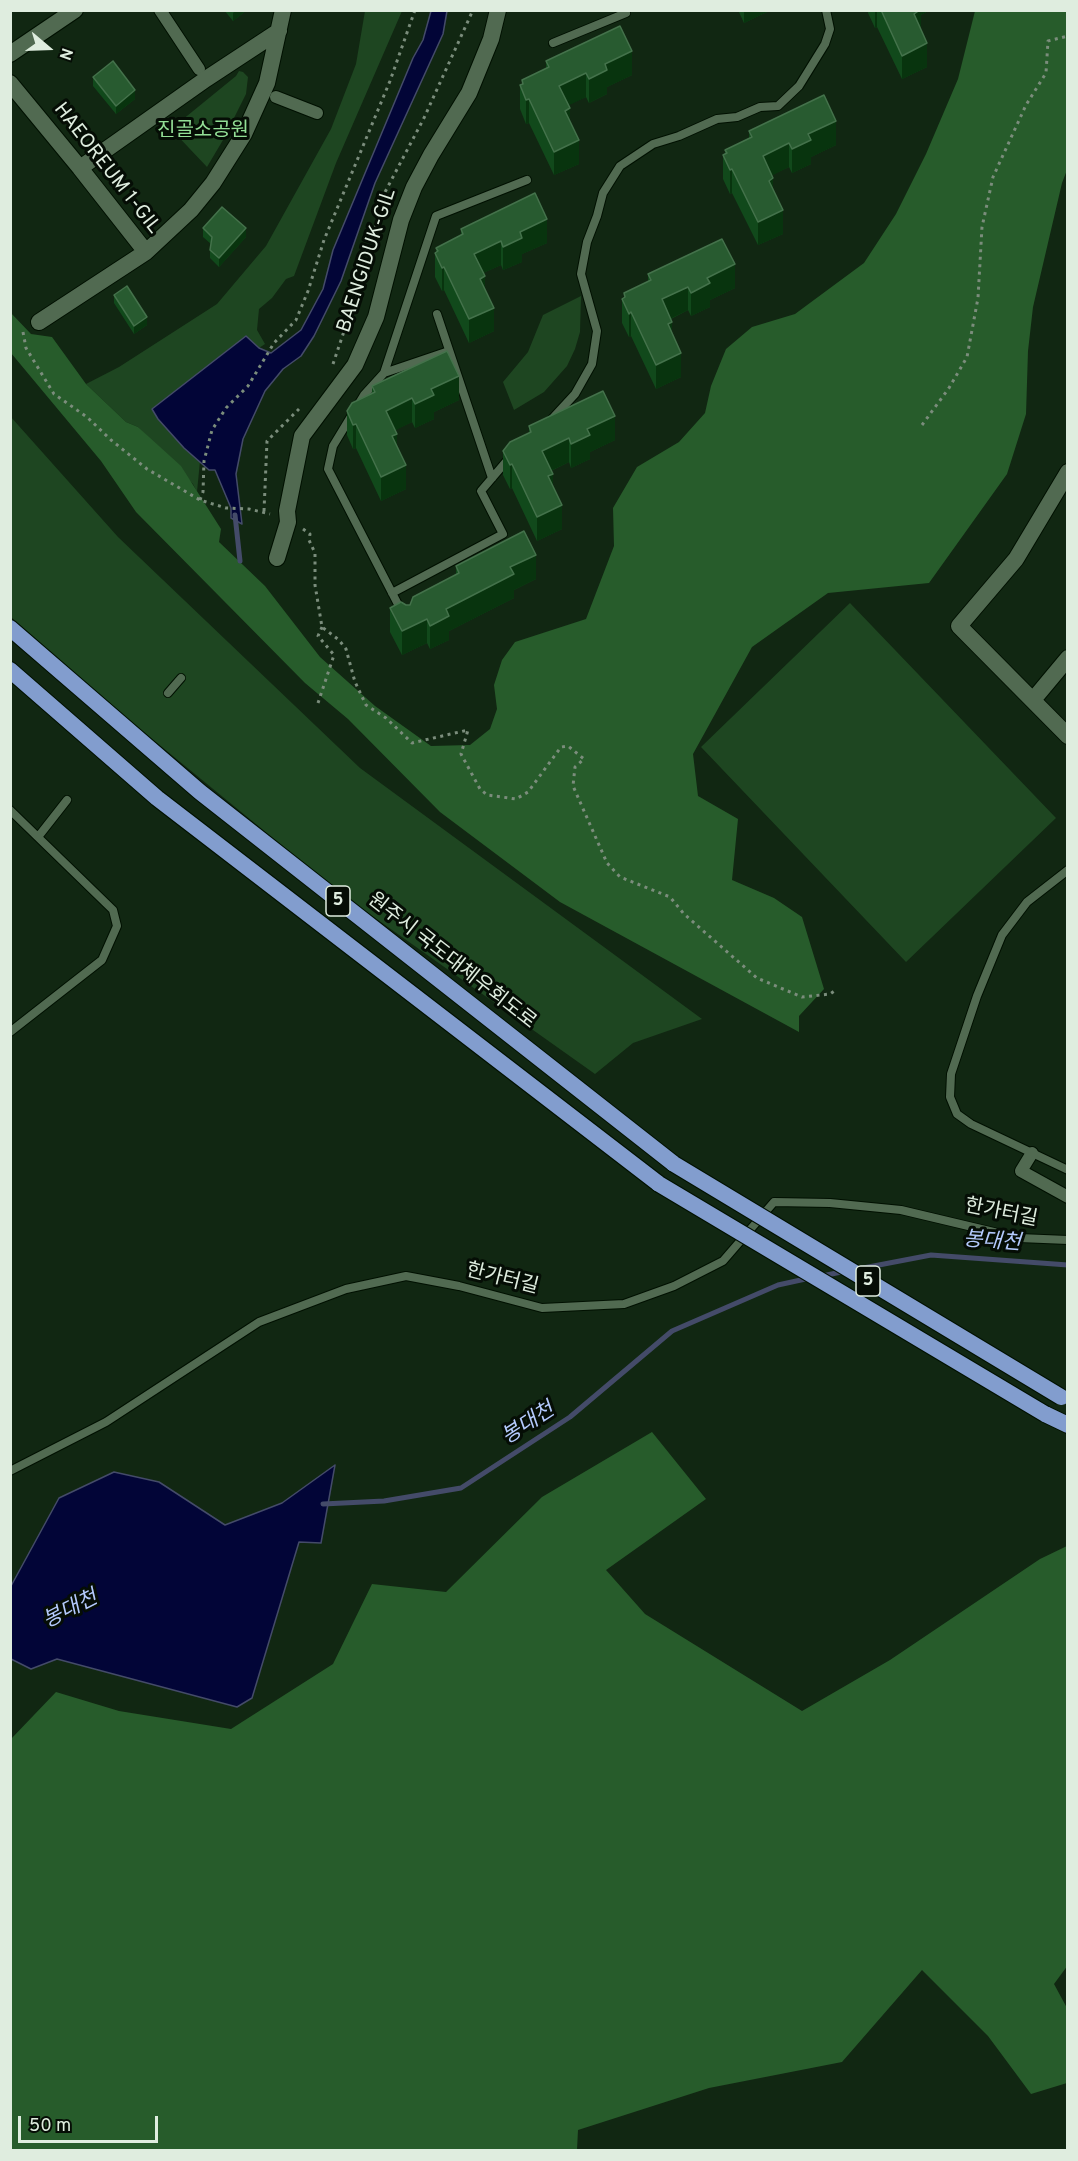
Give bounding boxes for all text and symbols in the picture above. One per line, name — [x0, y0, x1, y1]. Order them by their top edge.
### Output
north arrow — [18, 18, 78, 78]
text: N — [54, 45, 76, 63]
street label: HAEOREUM 1-GIL — [47, 99, 165, 239]
park label: 진골소공원 — [157, 120, 249, 144]
street label: BAENGIDUK-GIL — [333, 186, 403, 336]
road number: 5 — [326, 886, 350, 916]
street label: 원주시 국도대체우회도로 — [362, 889, 540, 1035]
street label: 한가터길 — [963, 1195, 1039, 1233]
water label: 봉대천 — [962, 1228, 1022, 1258]
street label: 한가터길 — [463, 1259, 541, 1301]
road number: 5 — [856, 1266, 880, 1296]
water label: 봉대천 — [498, 1399, 560, 1451]
water label: 봉대천 — [39, 1587, 103, 1635]
scale bar — [21, 2104, 160, 2142]
text: 50 m — [29, 2115, 71, 2138]

